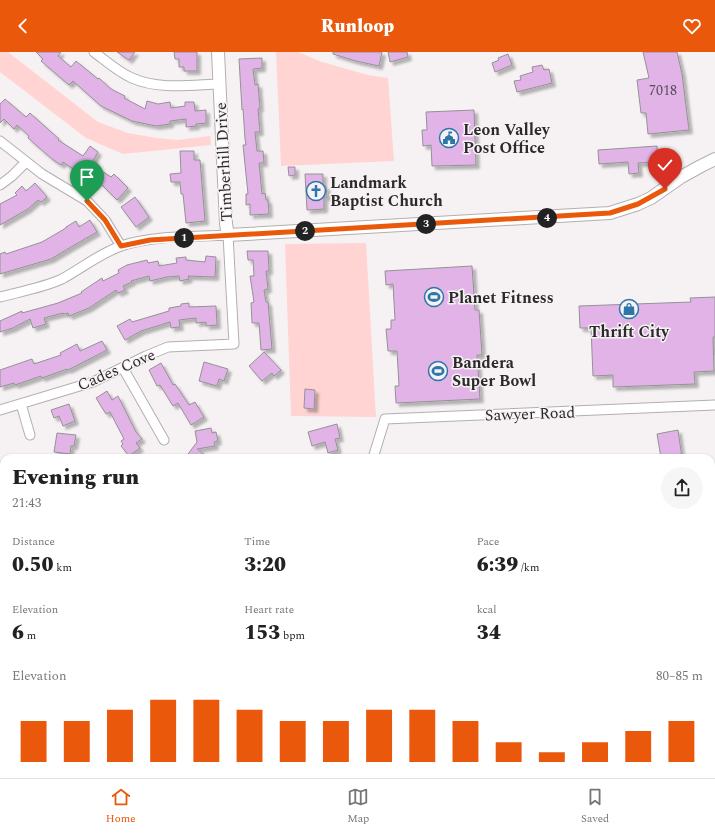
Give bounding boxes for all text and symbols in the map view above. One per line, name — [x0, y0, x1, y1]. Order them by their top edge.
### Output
text: Runloop — [321, 13, 394, 40]
icon: back — [12, 15, 34, 37]
icon: heart — [681, 15, 703, 37]
house number: 7018 — [649, 80, 677, 101]
street label: Timberhill Drive — [209, 102, 239, 222]
place label: Leon Valley Post Office — [463, 118, 551, 160]
public building icon: Leon Valley Post Office — [438, 127, 460, 149]
pin — [648, 148, 682, 189]
icon: check — [654, 154, 676, 176]
pin — [70, 160, 104, 201]
icon: arrive — [76, 166, 98, 188]
place label: Landmark Baptist Church — [330, 171, 443, 213]
church icon: Landmark Baptist Church — [305, 180, 327, 202]
pin: 4 — [537, 208, 557, 228]
text: 4 — [544, 209, 550, 226]
pin: 3 — [416, 214, 436, 234]
text: 3 — [423, 215, 429, 232]
pin: 2 — [295, 221, 315, 241]
text: 2 — [302, 222, 308, 239]
pin: 1 — [174, 228, 194, 248]
text: 1 — [181, 229, 187, 246]
sports icon: Planet Fitness — [423, 286, 445, 308]
place label: Planet Fitness — [448, 286, 554, 310]
shop icon: Thrift City — [618, 298, 640, 320]
place label: Thrift City — [589, 320, 670, 344]
street label: Cades Cove — [74, 343, 159, 397]
place label: Bandera Super Bowl — [452, 351, 536, 393]
sports icon: Bandera Super Bowl — [427, 360, 449, 382]
street label: Sawyer Road — [484, 400, 576, 428]
text: Evening run — [12, 461, 139, 494]
button: share — [661, 467, 703, 509]
text: 21:43 — [12, 493, 41, 513]
text: Distance — [12, 533, 55, 550]
text: Time — [244, 533, 270, 550]
text: Pace — [477, 533, 499, 550]
text: 0.50 — [12, 550, 54, 580]
text: 3:20 — [244, 550, 286, 580]
text: 6:39 — [477, 550, 518, 580]
text: km — [54, 559, 72, 576]
text: /km — [518, 559, 539, 576]
text: Elevation — [12, 601, 58, 618]
text: Heart rate — [244, 601, 294, 618]
text: kcal — [477, 601, 496, 618]
text: 6 — [12, 618, 24, 648]
text: 153 — [244, 618, 280, 648]
text: 34 — [477, 618, 501, 648]
text: m — [24, 627, 36, 644]
text: bpm — [280, 627, 305, 644]
text: Elevation — [12, 666, 66, 686]
text: 80–85 m — [656, 666, 703, 686]
tab: Home — [106, 786, 135, 827]
tab: Map — [347, 786, 369, 827]
tab: Saved — [581, 786, 609, 827]

